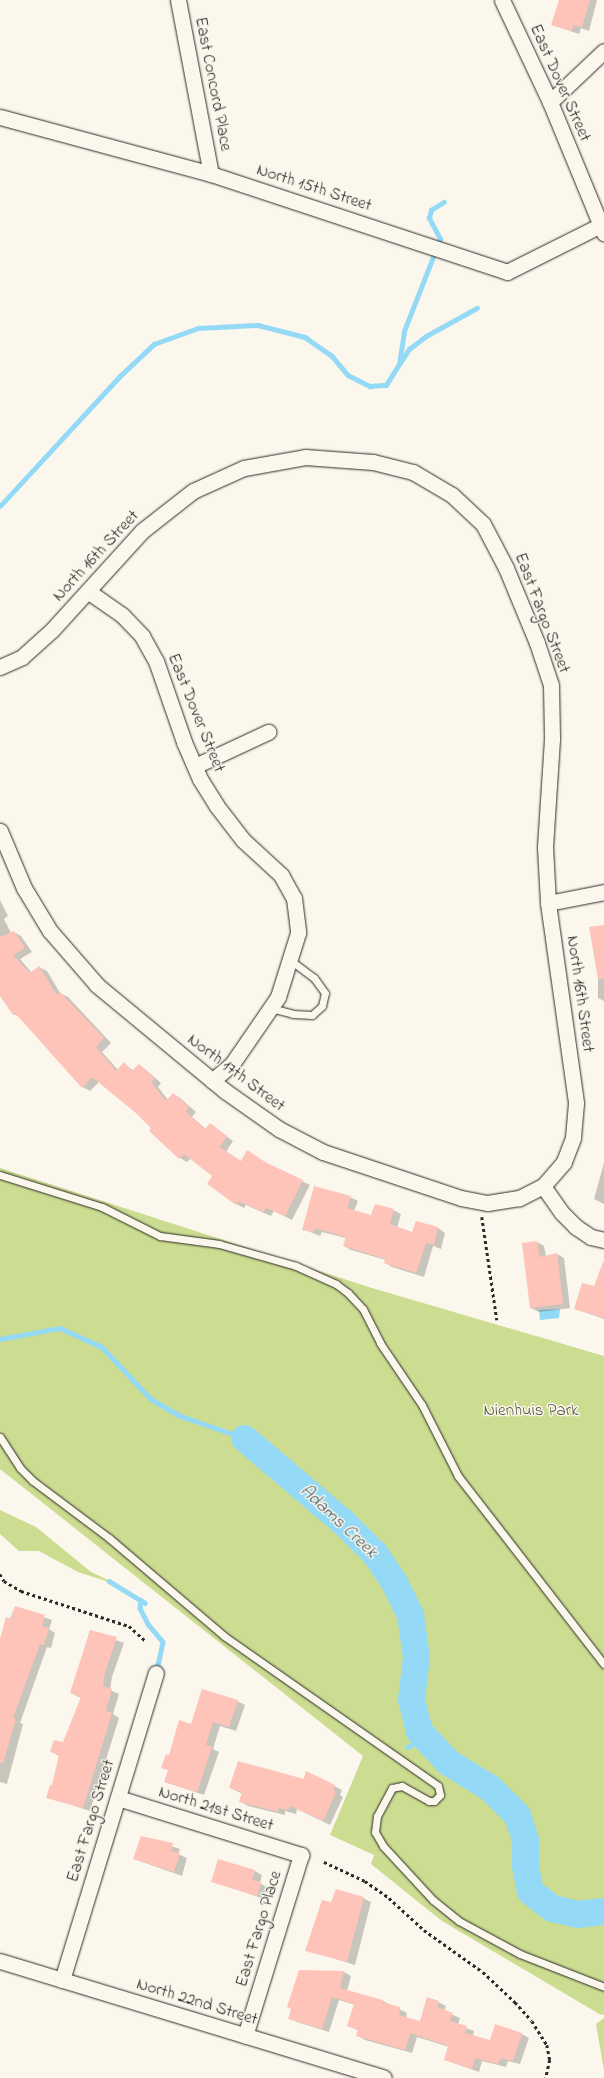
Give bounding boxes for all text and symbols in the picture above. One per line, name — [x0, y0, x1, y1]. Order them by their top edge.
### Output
street label: East Concord Place — [190, 15, 236, 153]
street label: East Dover Street — [525, 21, 595, 145]
street label: North 15th Street — [254, 160, 374, 216]
street label: North 16th Street — [49, 506, 143, 606]
street label: East Fargo Street — [510, 550, 574, 676]
street label: East Dover Street — [163, 651, 229, 775]
street label: North 16th Street — [562, 934, 598, 1054]
street label: North 17th Street — [183, 1030, 289, 1116]
park label: Nienhuis Park — [484, 1401, 578, 1421]
water label: Adams Creek — [295, 1481, 381, 1563]
street label: East Fargo Street — [63, 1757, 119, 1885]
street label: North 21st Street — [156, 1782, 276, 1836]
street label: East Fargo Place — [232, 1868, 286, 1990]
street label: North 22nd Street — [134, 1974, 260, 2030]

